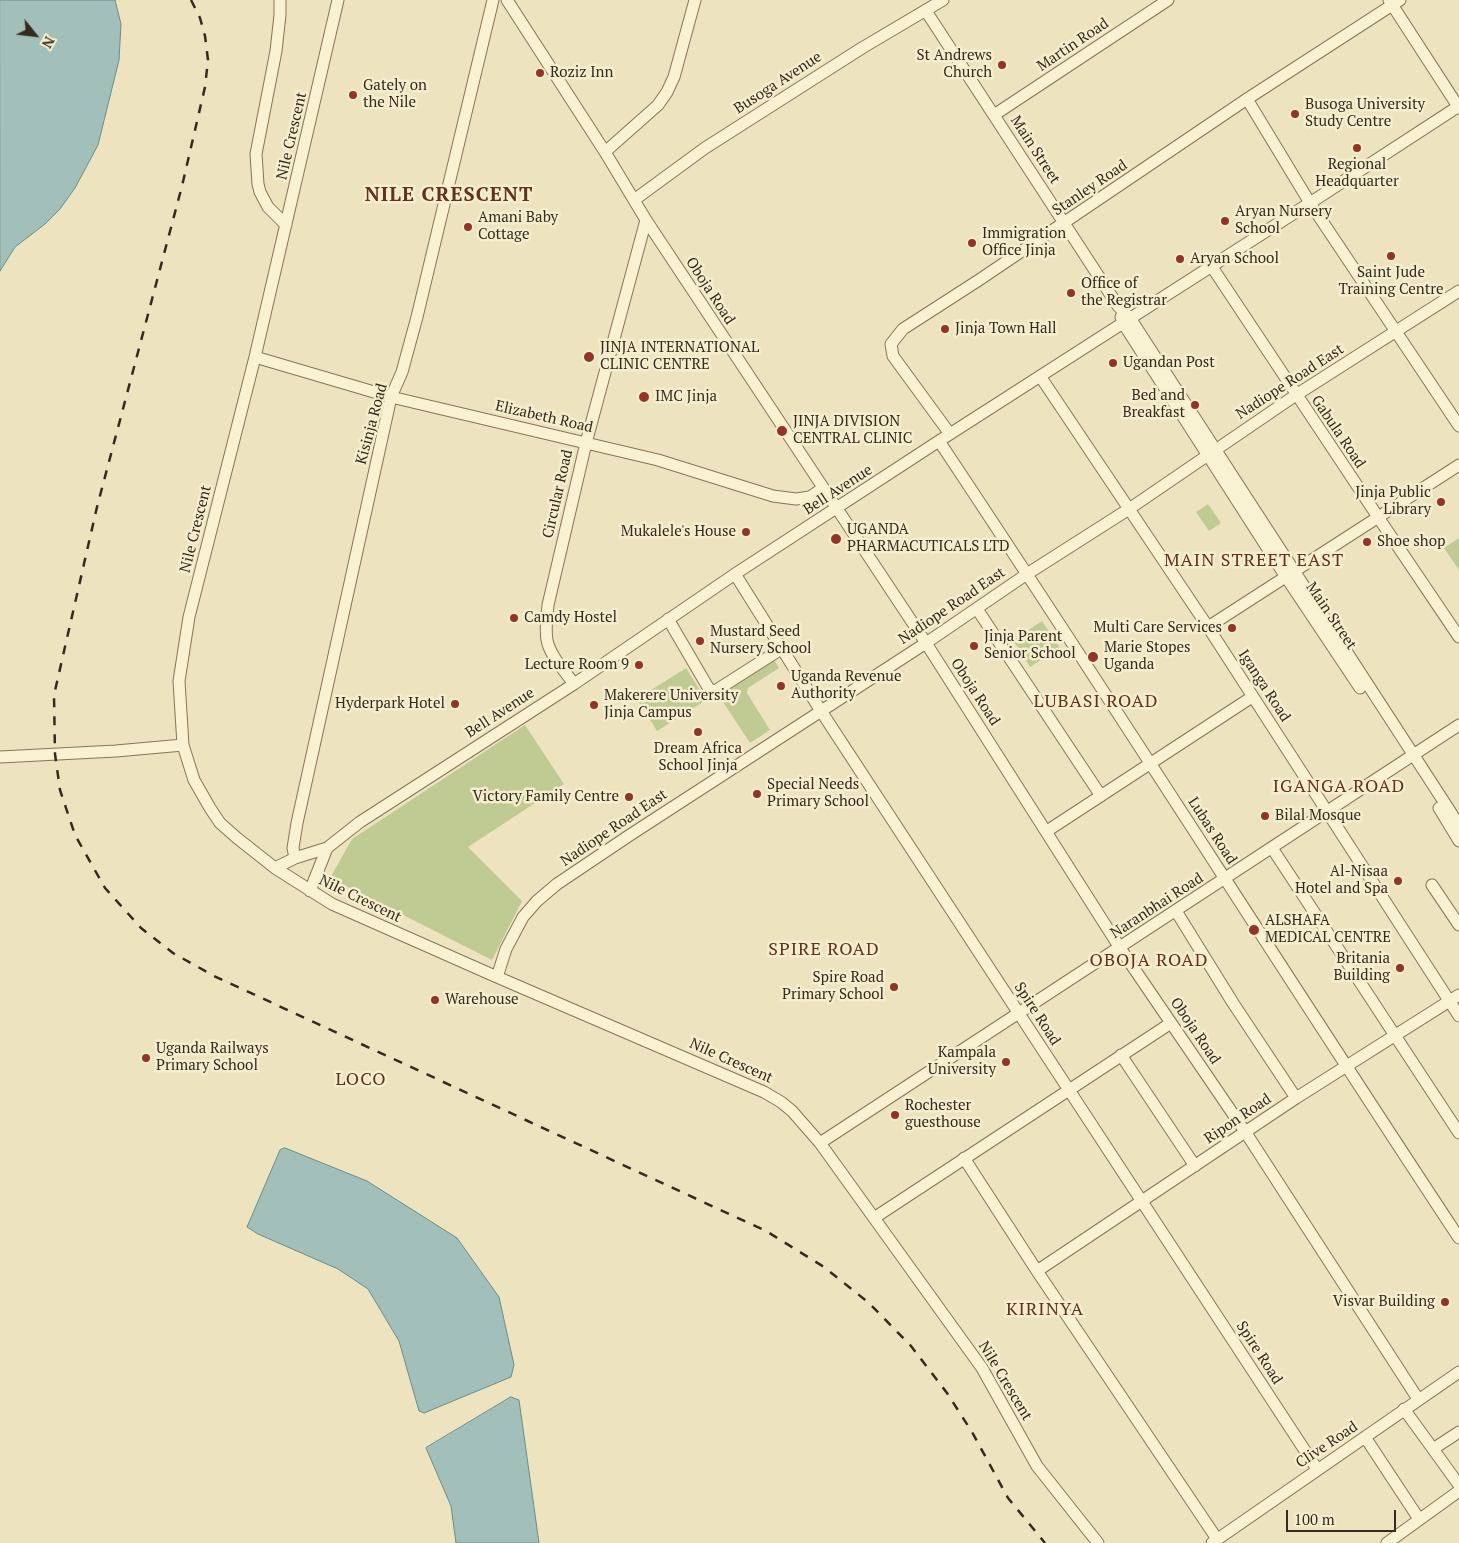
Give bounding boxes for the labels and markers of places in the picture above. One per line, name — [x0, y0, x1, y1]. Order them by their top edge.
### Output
place label: St Andrews Church — [917, 47, 992, 82]
marker: St Andrews Church — [996, 59, 1008, 71]
place label: Roziz Inn — [550, 64, 613, 82]
marker: Roziz Inn — [534, 67, 546, 79]
place label: Gately on the Nile — [363, 77, 427, 112]
marker: Gately on the Nile — [347, 89, 359, 101]
place label: Busoga University Study Centre — [1305, 96, 1425, 131]
marker: Busoga University Study Centre — [1289, 108, 1301, 120]
marker: Regional Headquarter — [1351, 142, 1363, 154]
place label: Regional Headquarter — [1315, 156, 1399, 191]
place label: Aryan Nursery School — [1235, 203, 1332, 238]
place label: Amani Baby Cottage — [478, 209, 558, 244]
marker: Aryan Nursery School — [1219, 215, 1231, 227]
marker: Amani Baby Cottage — [462, 221, 474, 233]
place label: Immigration Office Jinja — [982, 225, 1066, 260]
marker: Immigration Office Jinja — [966, 237, 978, 249]
place label: Aryan School — [1190, 250, 1279, 268]
marker: Saint Jude Training Centre — [1385, 250, 1397, 262]
marker: Aryan School — [1174, 253, 1186, 265]
place label: Saint Jude Training Centre — [1338, 264, 1444, 299]
place label: Office of the Registrar — [1081, 275, 1167, 310]
marker: Office of the Registrar — [1065, 287, 1077, 299]
place label: Jinja Town Hall — [955, 320, 1057, 338]
marker: Jinja Town Hall — [939, 323, 951, 335]
place label: JINJA INTERNATIONAL CLINIC CENTRE — [600, 339, 759, 374]
marker: JINJA INTERNATIONAL CLINIC CENTRE — [582, 350, 596, 364]
place label: Ugandan Post — [1123, 354, 1215, 372]
marker: Ugandan Post — [1107, 357, 1119, 369]
place label: Bed and Breakfast — [1122, 387, 1185, 422]
place label: IMC Jinja — [655, 388, 717, 406]
marker: IMC Jinja — [637, 390, 651, 404]
marker: Bed and Breakfast — [1189, 399, 1201, 411]
place label: JINJA DIVISION CENTRAL CLINIC — [793, 413, 912, 448]
marker: JINJA DIVISION CENTRAL CLINIC — [775, 424, 789, 438]
place label: Jinja Public Library — [1355, 484, 1431, 519]
marker: Jinja Public Library — [1435, 496, 1447, 508]
place label: UGANDA PHARMACUTICALS LTD — [847, 521, 1010, 556]
place label: Mukalele's House — [621, 523, 736, 541]
marker: Mukalele's House — [740, 526, 752, 538]
marker: UGANDA PHARMACUTICALS LTD — [829, 532, 843, 546]
place label: Shoe shop — [1377, 533, 1445, 551]
marker: Shoe shop — [1361, 536, 1373, 548]
place label: Camdy Hostel — [524, 609, 617, 627]
marker: Camdy Hostel — [508, 612, 520, 624]
place label: Multi Care Services — [1093, 619, 1222, 637]
marker: Multi Care Services — [1226, 622, 1238, 634]
place label: Mustard Seed Nursery School — [710, 623, 812, 658]
place label: Jinja Parent Senior School — [984, 628, 1076, 663]
marker: Mustard Seed Nursery School — [694, 635, 706, 647]
place label: Marie Stopes Uganda — [1104, 639, 1190, 674]
marker: Jinja Parent Senior School — [968, 640, 980, 652]
marker: Marie Stopes Uganda — [1086, 650, 1100, 664]
place label: Lecture Room 9 — [525, 656, 629, 674]
marker: Lecture Room 9 — [633, 659, 645, 671]
place label: Uganda Revenue Authority — [791, 668, 901, 703]
marker: Uganda Revenue Authority — [775, 680, 787, 692]
place label: Makerere University Jinja Campus — [604, 687, 738, 722]
place label: Hyderpark Hotel — [335, 695, 445, 713]
marker: Hyderpark Hotel — [449, 698, 461, 710]
marker: Makerere University Jinja Campus — [588, 699, 600, 711]
marker: Dream Africa School Jinja — [692, 726, 704, 738]
place label: Dream Africa School Jinja — [654, 740, 742, 775]
place label: Special Needs Primary School — [767, 776, 869, 811]
place label: Victory Family Centre — [473, 788, 619, 806]
marker: Special Needs Primary School — [751, 788, 763, 800]
marker: Victory Family Centre — [623, 791, 635, 803]
place label: Bilal Mosque — [1275, 807, 1361, 825]
marker: Bilal Mosque — [1259, 810, 1271, 822]
place label: Al-Nisaa Hotel and Spa — [1295, 863, 1388, 898]
marker: Al-Nisaa Hotel and Spa — [1392, 875, 1404, 887]
place label: ALSHAFA MEDICAL CENTRE — [1265, 912, 1391, 947]
marker: ALSHAFA MEDICAL CENTRE — [1247, 923, 1261, 937]
place label: Britania Building — [1333, 950, 1390, 985]
marker: Britania Building — [1394, 962, 1406, 974]
place label: Spire Road Primary School — [782, 969, 884, 1004]
marker: Spire Road Primary School — [888, 981, 900, 993]
place label: Warehouse — [445, 991, 519, 1009]
marker: Warehouse — [429, 994, 441, 1006]
place label: Uganda Railways Primary School — [156, 1040, 269, 1075]
place label: Kampala University — [928, 1044, 996, 1079]
marker: Uganda Railways Primary School — [140, 1052, 152, 1064]
marker: Kampala University — [1000, 1056, 1012, 1068]
place label: Rochester guesthouse — [905, 1097, 981, 1132]
marker: Rochester guesthouse — [889, 1109, 901, 1121]
place label: Visvar Building — [1333, 1293, 1435, 1311]
marker: Visvar Building — [1439, 1296, 1451, 1308]

